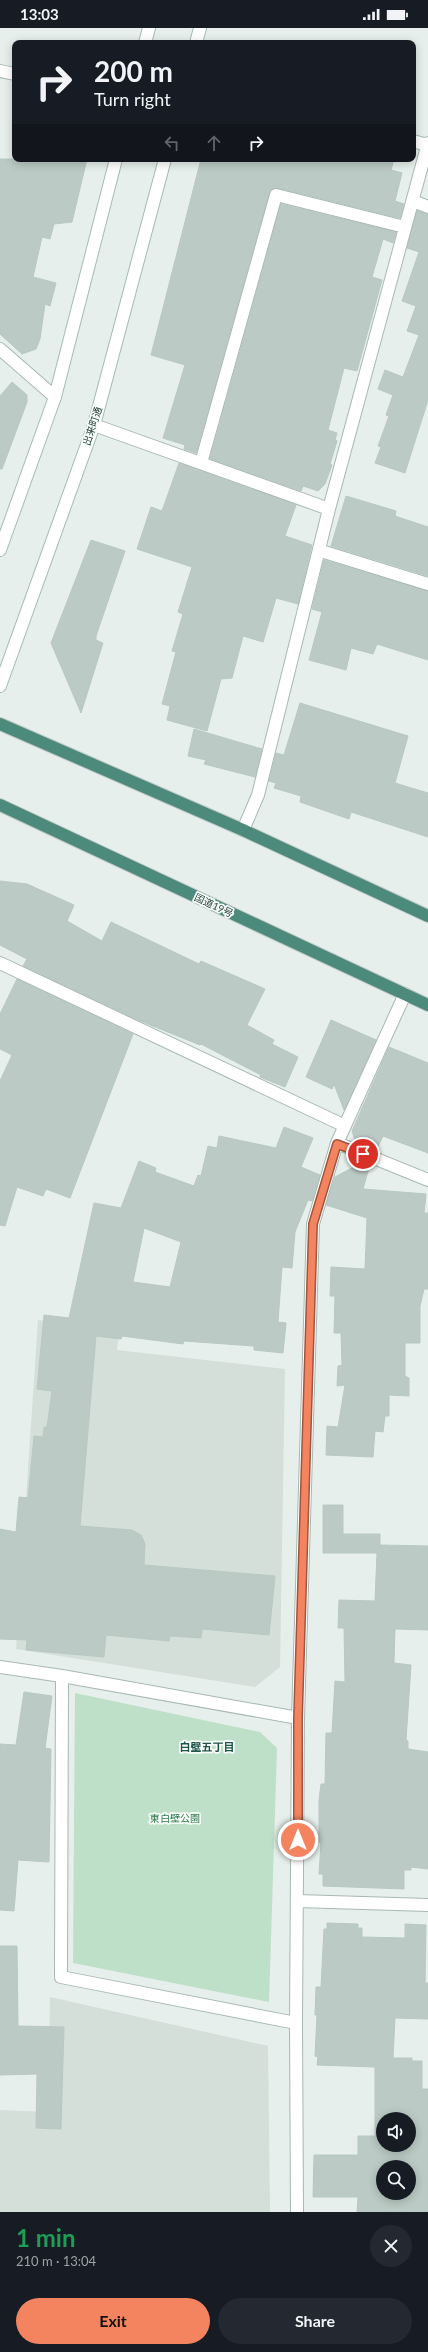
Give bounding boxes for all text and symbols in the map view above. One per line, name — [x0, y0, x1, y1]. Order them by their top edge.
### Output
text: 13:03 — [20, 5, 59, 23]
text: 200 m — [94, 54, 173, 88]
icon: right — [28, 56, 80, 108]
text: Turn right — [94, 88, 171, 110]
icon: left — [161, 132, 183, 154]
icon: ahead — [203, 132, 225, 154]
icon: right — [245, 132, 267, 154]
street label: 出来町通 — [80, 405, 104, 447]
street label: 国道19号 — [193, 891, 235, 919]
pin — [346, 1137, 380, 1171]
icon: arrive — [352, 1143, 374, 1165]
district label: 白壁五丁目 — [180, 1740, 235, 1753]
park label: 東白壁公園 — [150, 1812, 200, 1824]
position arrow — [277, 1819, 319, 1861]
map controls — [376, 2112, 416, 2200]
button: sound — [376, 2112, 416, 2152]
button: search — [376, 2160, 416, 2200]
text: 1 min — [16, 2223, 76, 2252]
button: close — [370, 2225, 412, 2267]
text: 210 m · 13:04 — [16, 2253, 96, 2269]
button: Exit — [16, 2298, 210, 2344]
button: Share — [218, 2298, 412, 2344]

